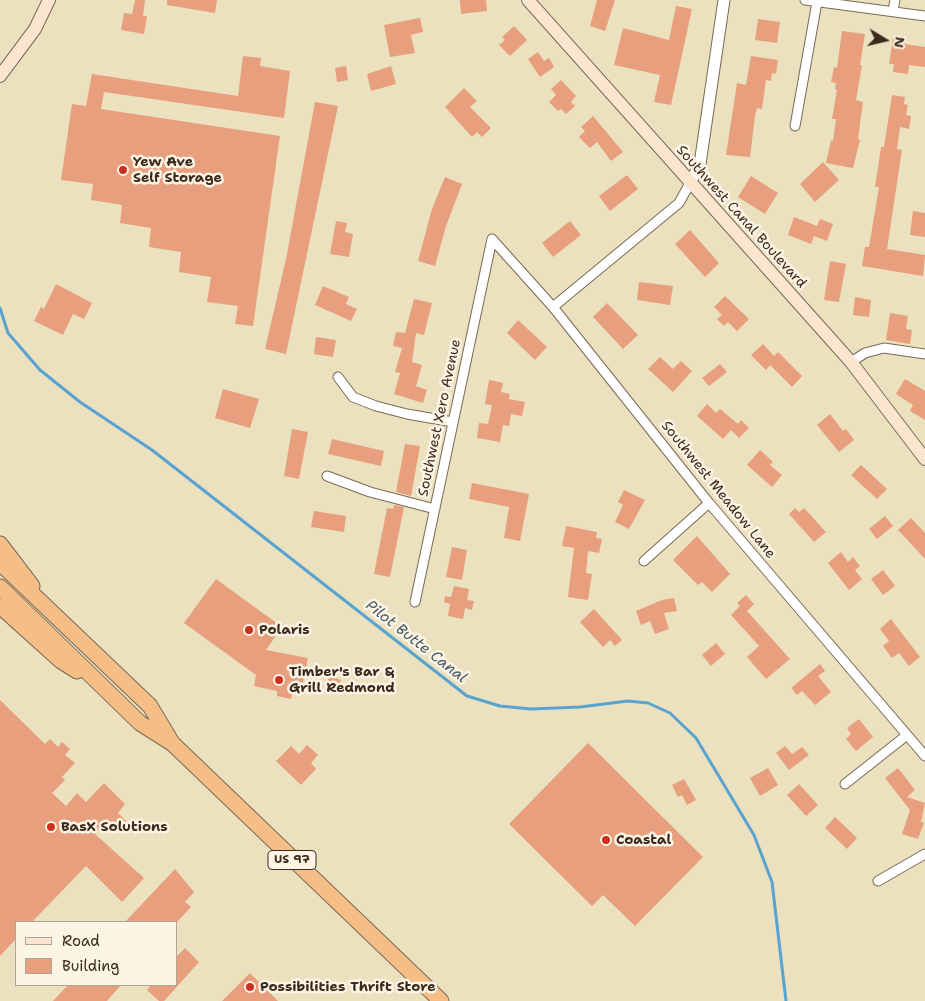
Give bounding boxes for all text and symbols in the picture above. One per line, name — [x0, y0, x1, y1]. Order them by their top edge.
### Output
north arrow — [860, 15, 910, 65]
text: N — [890, 35, 910, 49]
street label: Southwest Canal Boulevard — [672, 142, 810, 292]
place label: Yew Ave Self Storage — [133, 154, 222, 186]
marker: Yew Ave Self Storage — [117, 164, 129, 176]
street label: Southwest Xero Avenue — [415, 338, 465, 498]
street label: Southwest Meadow Lane — [657, 418, 779, 562]
water label: Pilot Butte Canal — [362, 597, 470, 687]
place label: Polaris — [259, 622, 310, 638]
marker: Polaris — [243, 624, 255, 636]
place label: Timber's Bar & Grill Redmond — [289, 664, 395, 696]
marker: Timber's Bar & Grill Redmond — [273, 674, 285, 686]
place label: BasX Solutions — [61, 819, 168, 835]
marker: BasX Solutions — [45, 821, 57, 833]
place label: Coastal — [616, 832, 671, 848]
marker: Coastal — [600, 834, 612, 846]
road number: US 97 — [268, 850, 316, 870]
legend — [15, 921, 178, 986]
text: Road — [62, 931, 100, 951]
text: Building — [62, 956, 119, 976]
place label: Possibilities Thrift Store — [260, 979, 436, 995]
marker: Possibilities Thrift Store — [244, 981, 256, 993]

